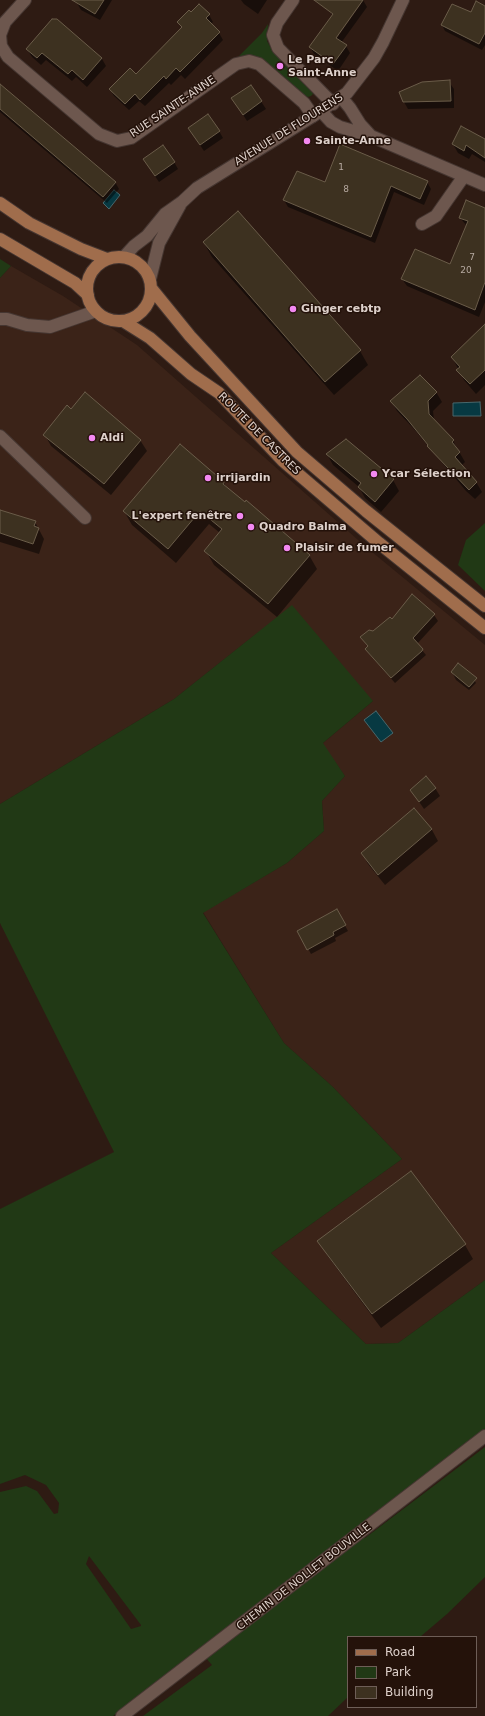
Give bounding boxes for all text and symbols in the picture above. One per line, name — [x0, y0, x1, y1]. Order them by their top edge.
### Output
place label: Le Parc Saint-Anne — [288, 53, 356, 79]
marker: Le Parc Saint-Anne — [275, 61, 285, 71]
street label: RUE SAINTE-ANNE — [128, 73, 218, 141]
street label: AVENUE DE FLOURENS — [232, 91, 346, 169]
place label: Sainte-Anne — [315, 134, 391, 148]
marker: Sainte-Anne — [302, 136, 312, 146]
house number: 1 — [338, 163, 344, 173]
house number: 8 — [343, 185, 349, 195]
house number: 7 — [469, 253, 475, 263]
house number: 20 — [460, 266, 472, 276]
place label: Ginger cebtp — [301, 302, 381, 316]
marker: Ginger cebtp — [288, 304, 298, 314]
street label: ROUTE DE CASTRES — [215, 390, 303, 478]
place label: Aldi — [100, 431, 124, 445]
marker: Aldi — [87, 433, 97, 443]
place label: Ycar Sélection — [382, 467, 471, 481]
marker: Ycar Sélection — [369, 469, 379, 479]
place label: irrijardin — [216, 471, 270, 485]
marker: irrijardin — [203, 473, 213, 483]
place label: L'expert fenêtre — [132, 509, 232, 523]
marker: L'expert fenêtre — [235, 511, 245, 521]
place label: Quadro Balma — [259, 520, 347, 534]
marker: Quadro Balma — [246, 522, 256, 532]
place label: Plaisir de fumer — [295, 541, 394, 555]
marker: Plaisir de fumer — [282, 543, 292, 553]
street label: CHEMIN DE NOLLET BOUVILLE — [234, 1521, 374, 1633]
legend — [347, 1636, 477, 1708]
text: Road — [385, 1645, 415, 1659]
text: Park — [385, 1665, 411, 1679]
text: Building — [385, 1685, 434, 1699]

